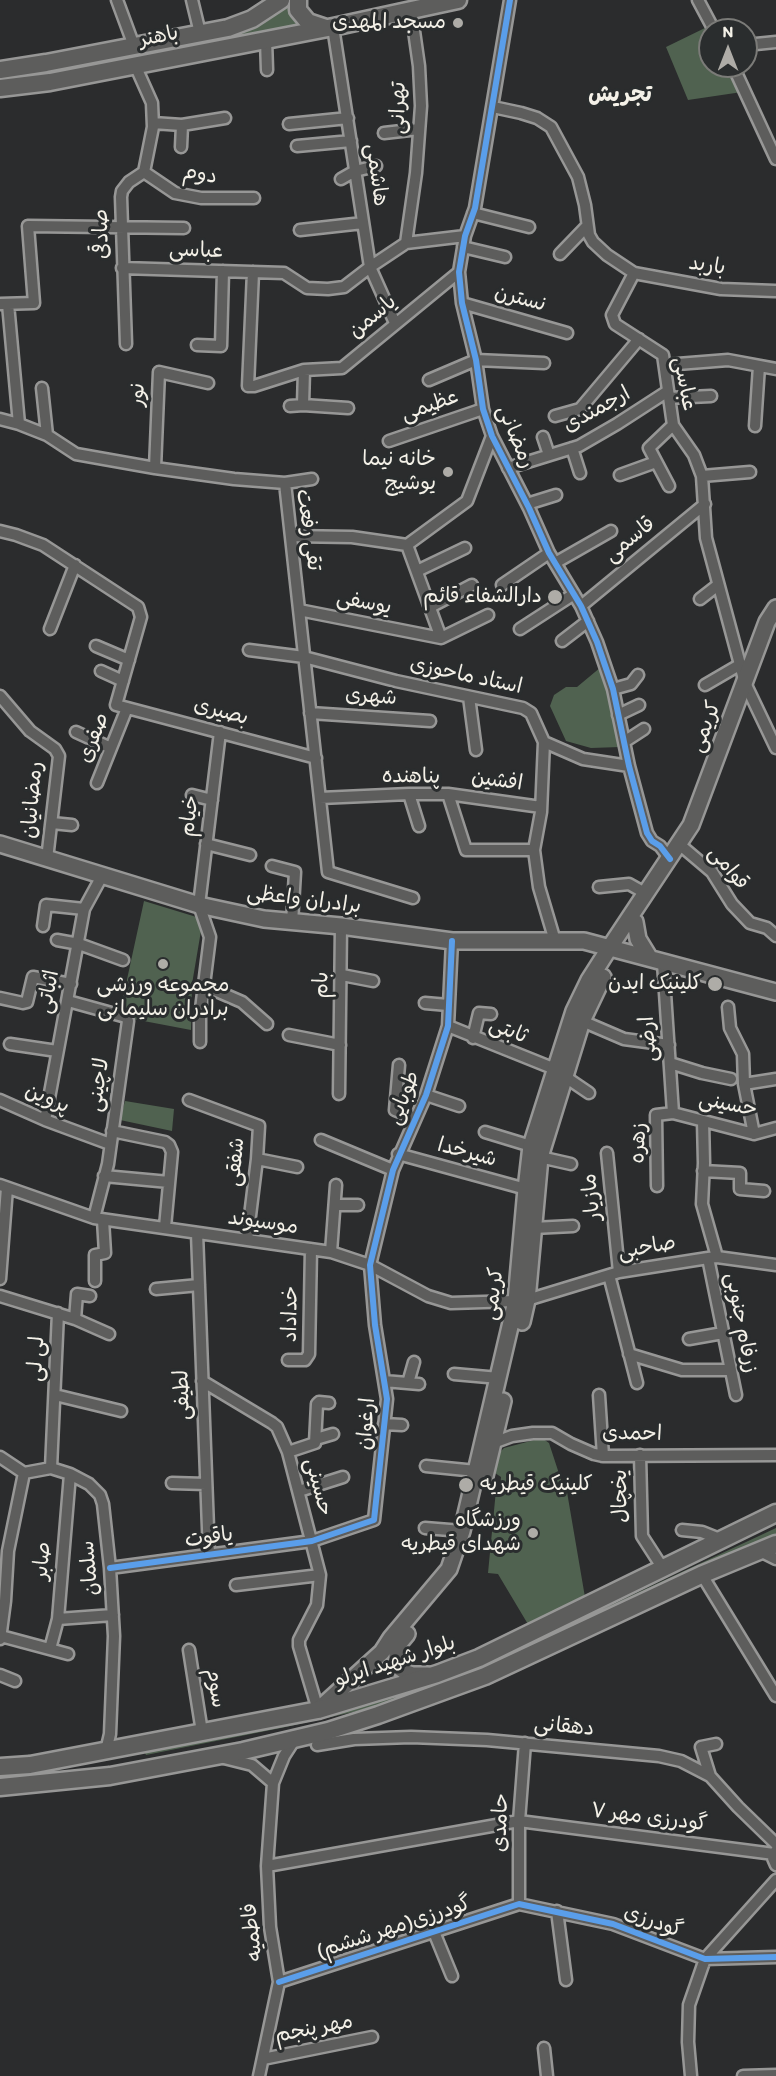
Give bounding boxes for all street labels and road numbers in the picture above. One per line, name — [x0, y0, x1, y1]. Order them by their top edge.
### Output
street label: باهنر — [137, 21, 181, 53]
street label: تهرانی — [386, 81, 412, 135]
street label: هاشمی — [359, 142, 393, 208]
street label: دوم — [181, 160, 219, 190]
street label: صادقی — [89, 209, 115, 259]
street label: عباسی — [168, 237, 224, 265]
street label: باربد — [687, 251, 727, 281]
street label: نسترن — [492, 280, 548, 318]
street label: یاسمن — [344, 290, 402, 344]
street label: عباسی — [666, 355, 702, 413]
street label: ارجمندی — [559, 381, 635, 439]
street label: نور — [125, 382, 151, 408]
street label: عظیمی — [398, 384, 462, 428]
street label: رمضانی — [490, 402, 540, 472]
street label: تقی رفعت — [290, 488, 326, 572]
street label: قاسمی — [599, 512, 661, 568]
street label: یوسفی — [334, 585, 394, 621]
street label: استاد ماحوزی — [407, 652, 525, 700]
street label: شهری — [344, 683, 398, 711]
street label: بصیری — [191, 693, 251, 731]
street label: کریمی — [685, 698, 727, 756]
street label: صفری — [73, 709, 115, 767]
street label: رمضانیان — [17, 760, 49, 840]
street label: پناهنده — [382, 764, 440, 790]
street label: افشین — [470, 765, 524, 797]
street label: خیام — [175, 794, 205, 838]
street label: قوامی — [702, 841, 754, 895]
street label: برادران واعظی — [245, 880, 363, 920]
street label: اثباتی — [32, 968, 66, 1016]
street label: بام — [309, 971, 335, 999]
street label: ثابتی — [485, 1012, 531, 1050]
street label: ارضی — [635, 1015, 663, 1063]
street label: لاچینی — [83, 1056, 115, 1114]
street label: طوبایی — [382, 1067, 426, 1129]
street label: پروین — [21, 1078, 73, 1120]
street label: حسینی — [697, 1087, 759, 1123]
street label: زهره — [625, 1122, 653, 1164]
street label: شیرخدا — [435, 1133, 499, 1173]
street label: شفقی — [221, 1136, 251, 1188]
street label: مازیار — [577, 1172, 607, 1222]
street label: موسیوند — [226, 1206, 300, 1240]
street label: صاحبی — [616, 1231, 678, 1265]
street label: کریمی — [478, 1266, 510, 1322]
street label: زرفام جنوبی — [719, 1271, 763, 1375]
street label: خداداد — [278, 1286, 304, 1342]
street label: لی لی — [23, 1336, 51, 1382]
street label: لطیفی — [170, 1369, 196, 1421]
street label: ارغوان — [353, 1397, 381, 1451]
street label: احمدی — [602, 1421, 662, 1447]
street label: حسینی — [298, 1455, 338, 1519]
street label: یخچال — [608, 1469, 634, 1523]
street label: یاقوت — [183, 1522, 235, 1554]
street label: سلمان — [75, 1539, 105, 1597]
street label: صابر — [29, 1541, 57, 1581]
street label: بلوار شهید ایرلو — [331, 1631, 459, 1693]
street label: سوم — [199, 1666, 231, 1710]
street label: دهقانی — [533, 1712, 595, 1742]
street label: حامدی — [487, 1793, 515, 1853]
street label: گودرزی مهر ۷ — [589, 1798, 709, 1838]
street label: گودرزی(مهر ششم) — [314, 1891, 474, 1965]
street label: گودرزی — [620, 1900, 686, 1944]
street label: فاطمیه — [237, 1902, 269, 1962]
street label: مهر پنجم — [273, 2009, 355, 2049]

